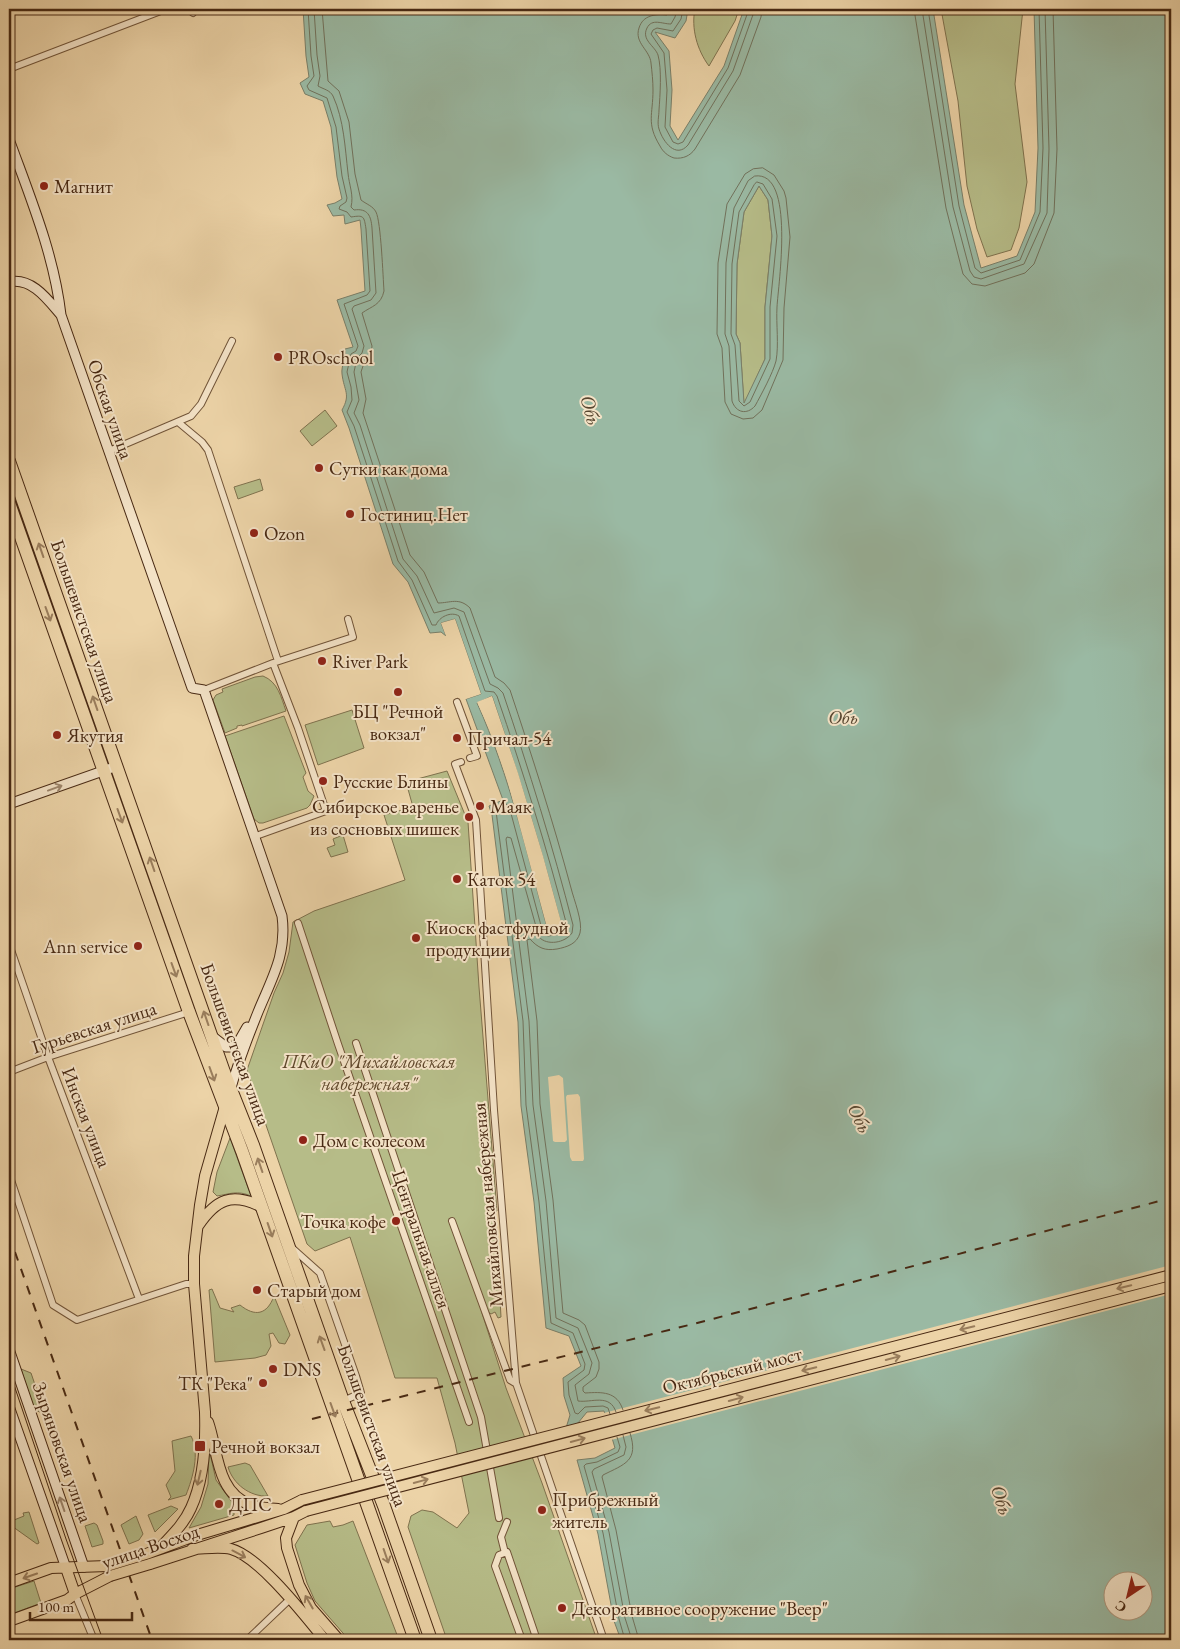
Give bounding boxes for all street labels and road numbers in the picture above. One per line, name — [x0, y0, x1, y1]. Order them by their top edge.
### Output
street label: Обская улица — [82, 356, 139, 463]
street label: Большевистская улица — [45, 536, 124, 707]
street label: Большевистская улица — [194, 959, 277, 1129]
street label: Гурьевская улица — [29, 995, 160, 1059]
street label: Инская улица — [56, 1063, 117, 1171]
street label: Михайловская набережная — [466, 1101, 509, 1308]
street label: Центральная аллея — [386, 1167, 457, 1312]
street label: Большевистская улица — [331, 1340, 414, 1510]
street label: Октябрьский мост — [660, 1341, 805, 1400]
street label: Зыряновская улица — [27, 1378, 98, 1526]
street label: улица Восход — [98, 1518, 202, 1575]

